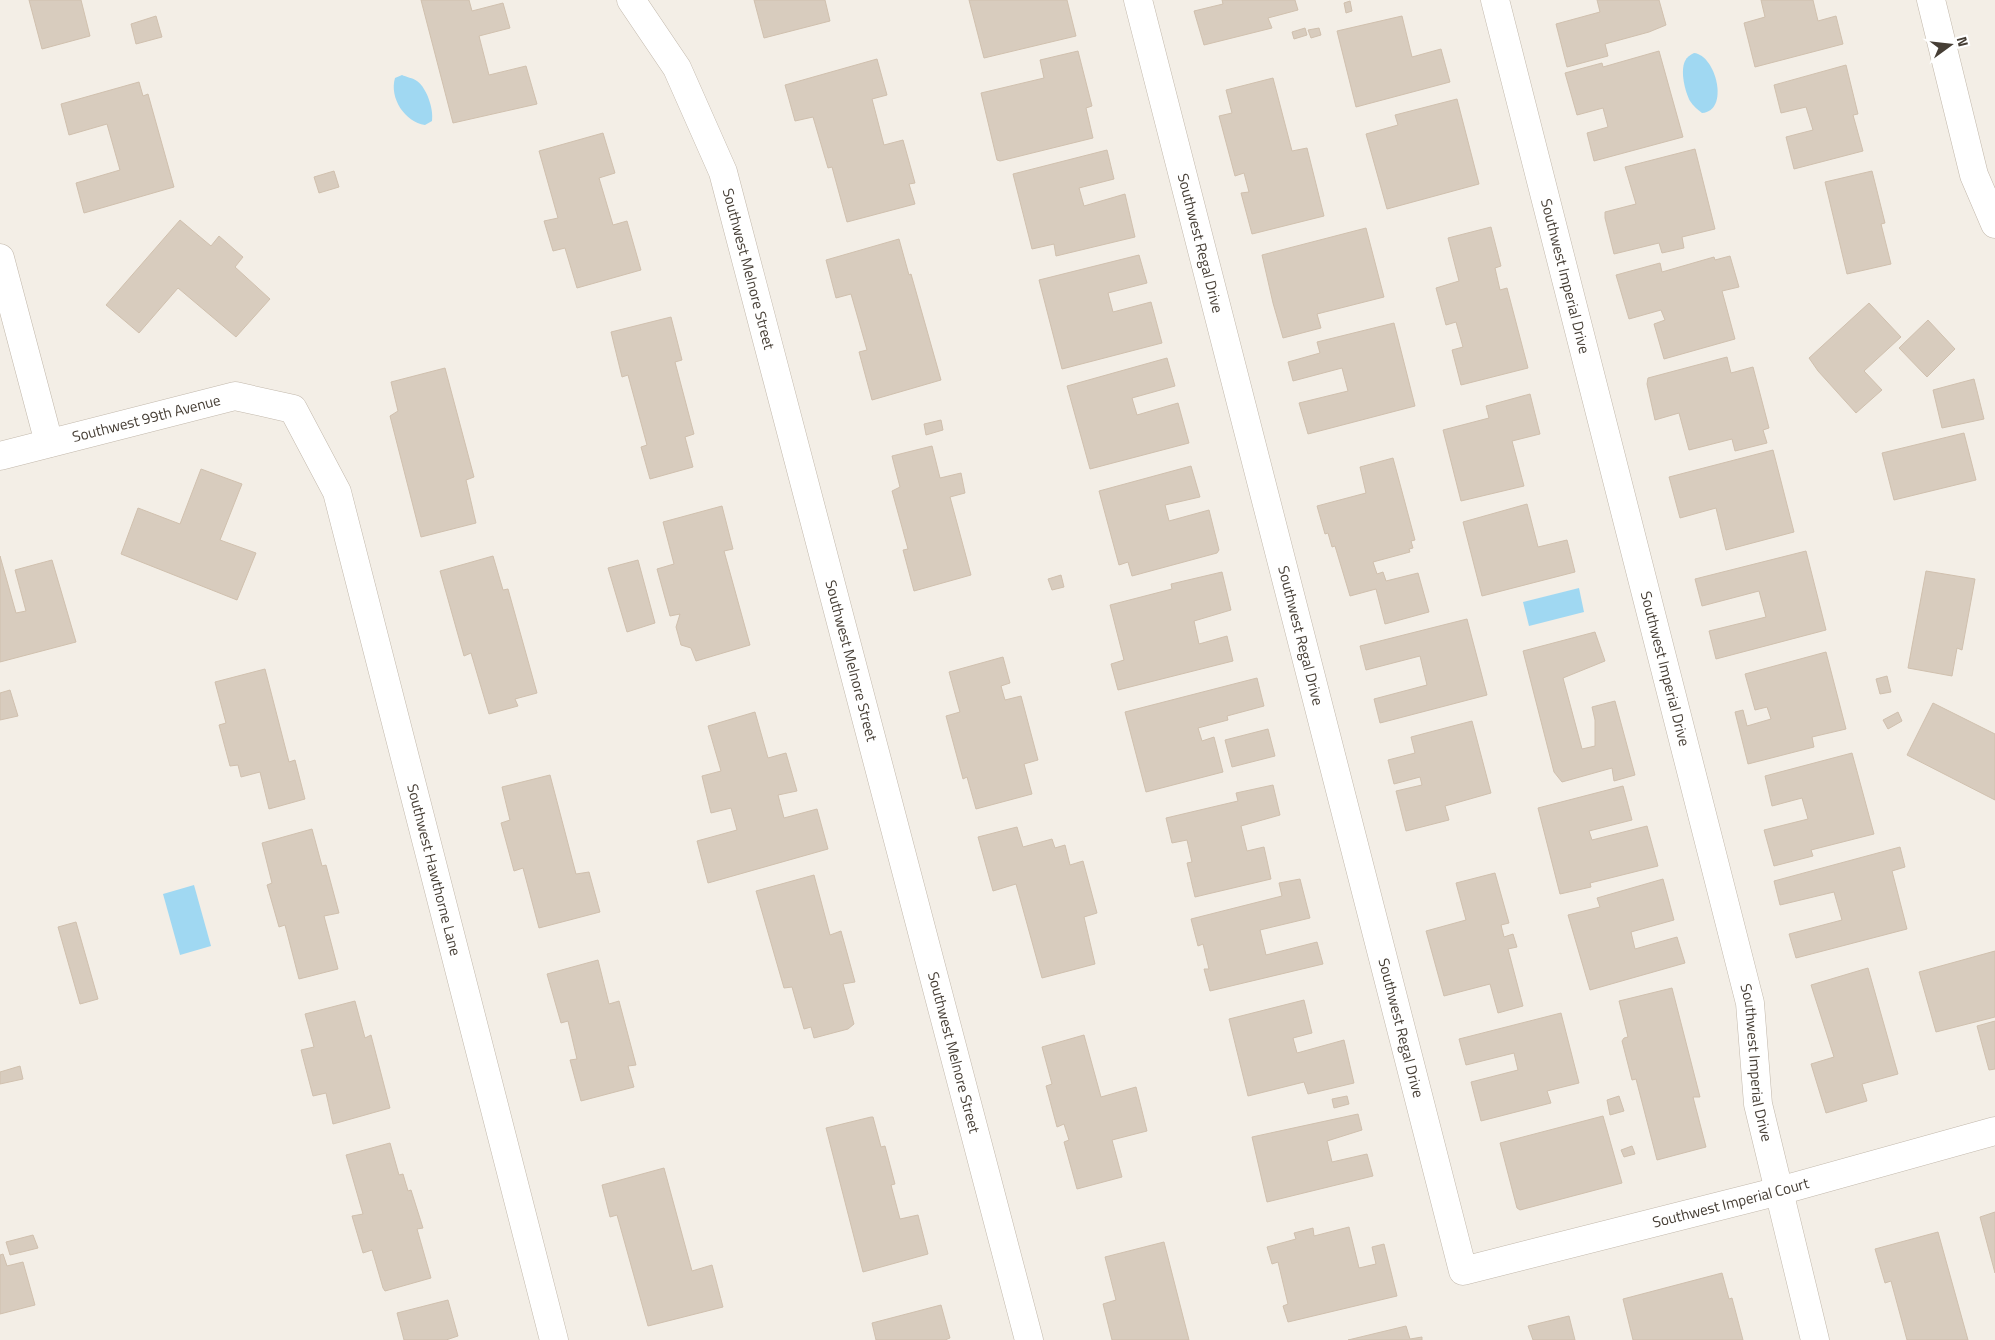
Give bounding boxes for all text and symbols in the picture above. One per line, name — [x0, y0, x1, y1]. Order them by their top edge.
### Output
north arrow — [1925, 20, 1975, 70]
text: N — [1952, 34, 1974, 49]
street label: Southwest Regal Drive — [1172, 171, 1230, 315]
street label: Southwest Melnore Street — [717, 186, 781, 353]
street label: Southwest Imperial Drive — [1535, 196, 1596, 356]
street label: Southwest 99th Avenue — [70, 388, 223, 448]
street label: Southwest Regal Drive — [1272, 563, 1330, 708]
street label: Southwest Melnore Street — [819, 577, 884, 744]
street label: Southwest Imperial Drive — [1635, 589, 1696, 749]
street label: Southwest Hawthorne Lane — [401, 781, 467, 958]
street label: Southwest Regal Drive — [1372, 956, 1430, 1100]
street label: Southwest Melnore Street — [922, 969, 986, 1136]
street label: Southwest Imperial Drive — [1735, 981, 1779, 1144]
street label: Southwest Imperial Court — [1650, 1171, 1812, 1234]

